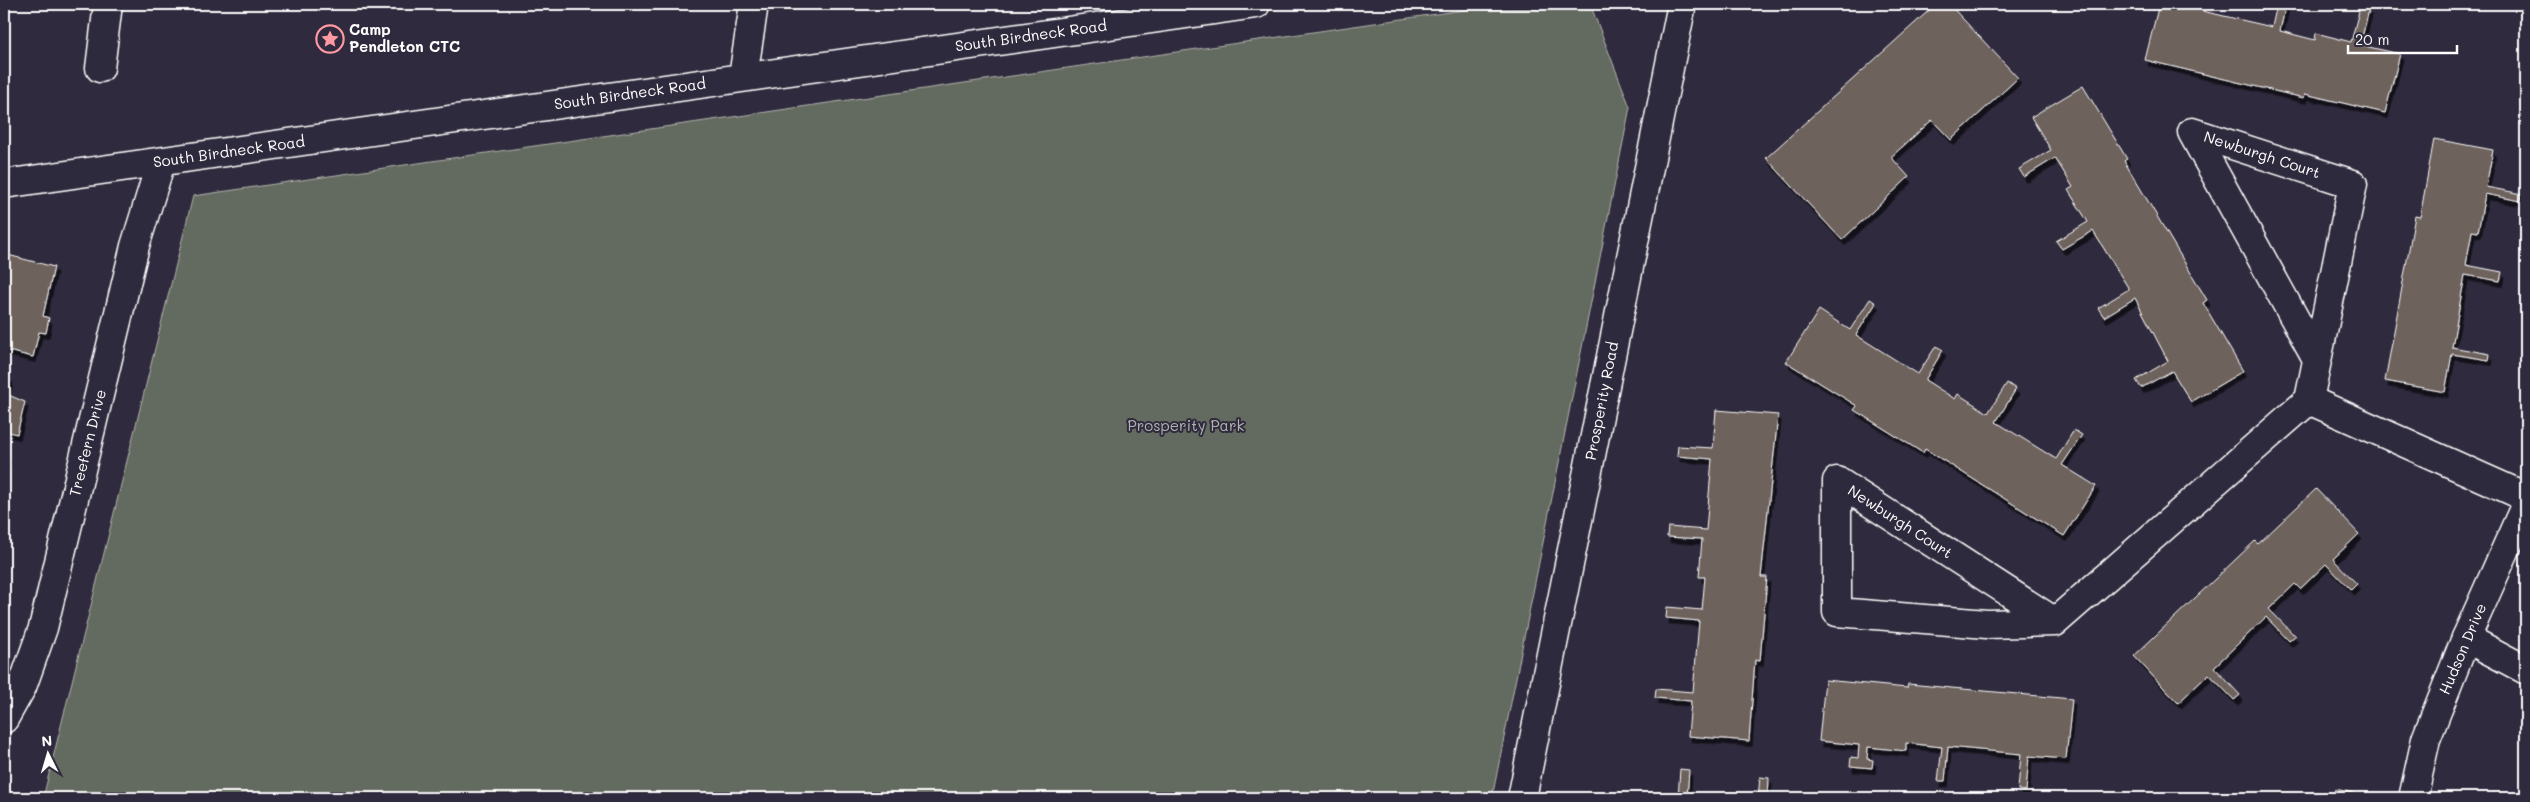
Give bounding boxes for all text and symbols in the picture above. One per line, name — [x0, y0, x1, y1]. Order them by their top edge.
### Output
street label: South Birdneck Road — [954, 14, 1108, 56]
place label: Camp Pendleton CTC — [349, 19, 460, 56]
scale bar — [2348, 22, 2456, 54]
place icon: Camp Pendleton CTC — [315, 24, 345, 54]
text: 20 m — [2355, 29, 2389, 49]
street label: South Birdneck Road — [553, 72, 707, 114]
street label: Newburgh Court — [2202, 126, 2323, 182]
street label: South Birdneck Road — [152, 130, 306, 172]
street label: Prosperity Road — [1580, 340, 1622, 462]
street label: Treefern Drive — [64, 387, 110, 498]
park label: Prosperity Park — [1128, 415, 1244, 435]
street label: Newburgh Court — [1844, 480, 1957, 563]
street label: Hudson Drive — [2434, 600, 2490, 697]
north arrow — [22, 730, 72, 780]
text: N — [41, 731, 53, 750]

